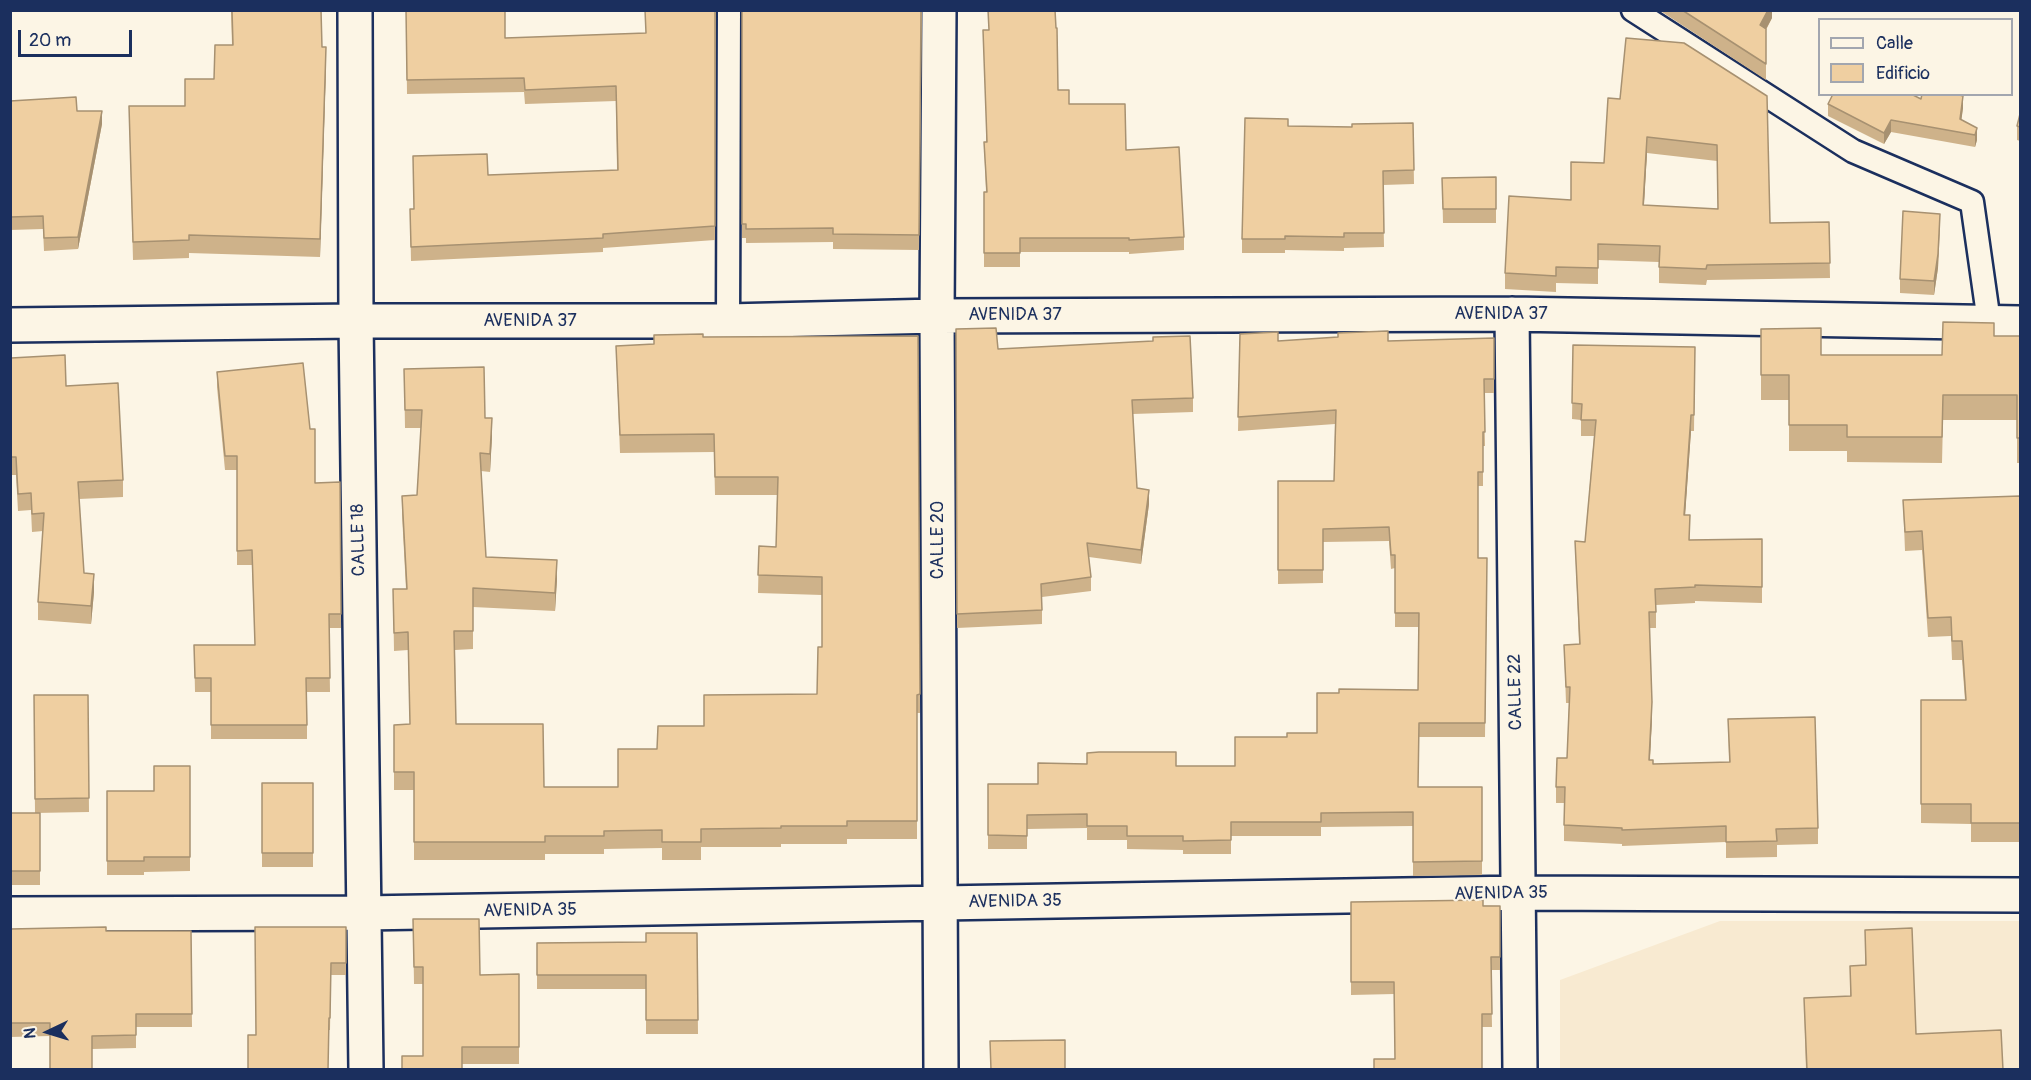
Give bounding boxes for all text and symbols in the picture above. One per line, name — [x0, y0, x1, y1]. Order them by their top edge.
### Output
scale bar — [21, 18, 135, 56]
legend — [1818, 18, 2013, 96]
text: 20 m — [29, 29, 71, 52]
text: Calle — [1876, 32, 1913, 55]
text: Edificio — [1876, 62, 1930, 85]
street label: AVENIDA 37 — [1454, 303, 1548, 325]
street label: AVENIDA 37 — [968, 304, 1062, 326]
street label: AVENIDA 37 — [483, 310, 577, 332]
street label: CALLE 20 — [927, 501, 949, 579]
street label: CALLE 18 — [348, 504, 370, 576]
street label: CALLE 22 — [1505, 654, 1527, 730]
street label: AVENIDA 35 — [1454, 882, 1548, 906]
street label: AVENIDA 35 — [968, 890, 1062, 914]
street label: AVENIDA 35 — [483, 899, 577, 923]
north arrow — [18, 1002, 78, 1062]
text: N — [20, 1027, 40, 1039]

